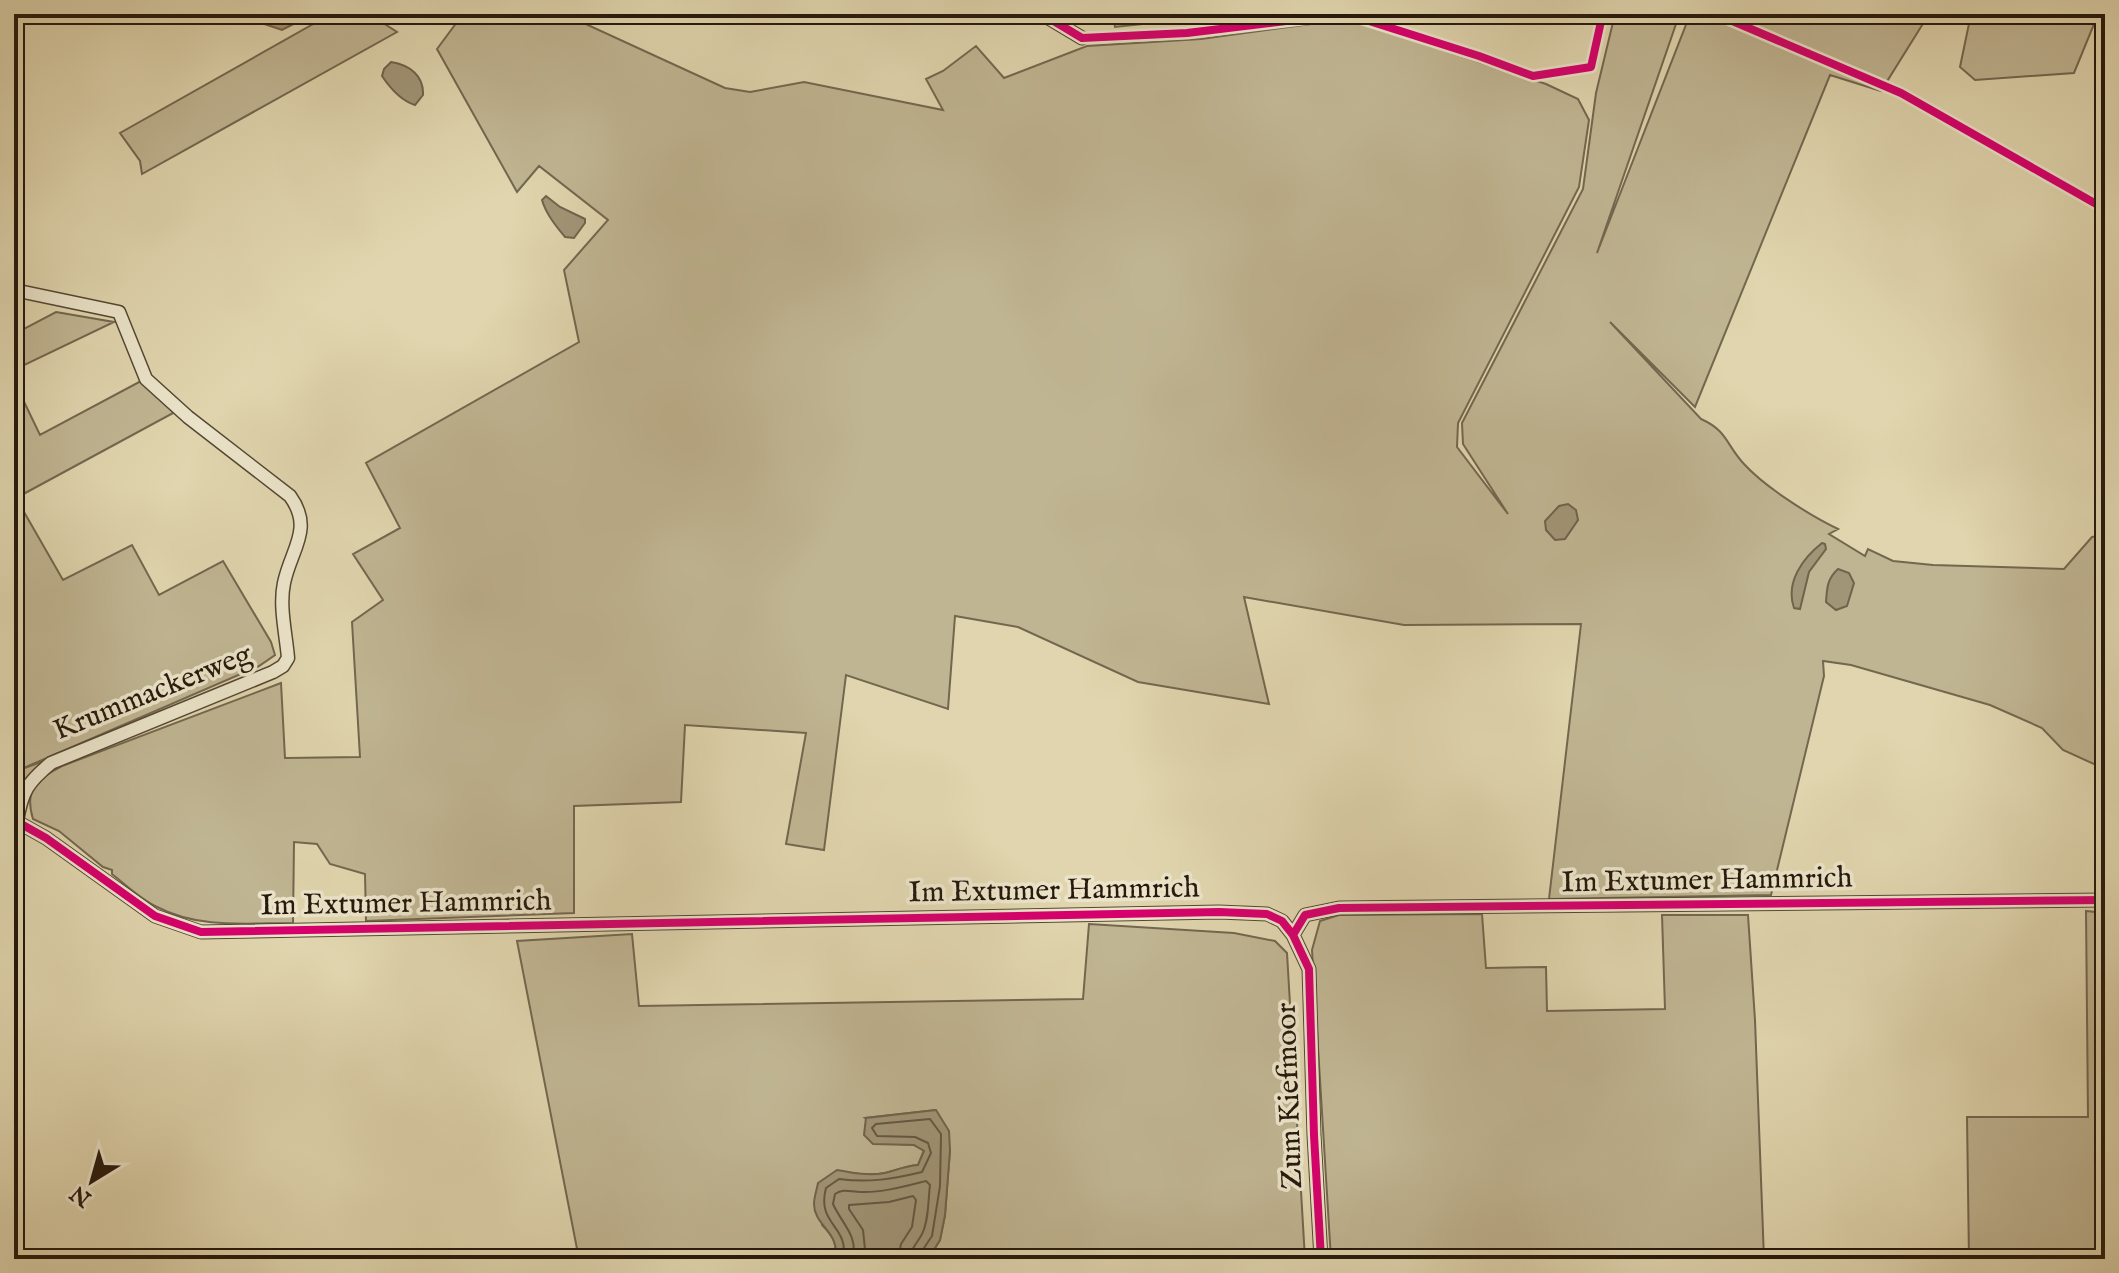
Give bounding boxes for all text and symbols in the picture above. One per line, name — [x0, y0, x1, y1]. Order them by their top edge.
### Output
street label: Krummackerweg — [48, 636, 258, 750]
street label: Im Extumer Hammrich — [1561, 859, 1853, 903]
street label: Im Extumer Hammrich — [908, 869, 1200, 913]
street label: Im Extumer Hammrich — [260, 882, 552, 926]
street label: Zum Kiefmoor — [1268, 1002, 1312, 1190]
north arrow — [52, 1141, 132, 1221]
text: N — [65, 1178, 98, 1213]

